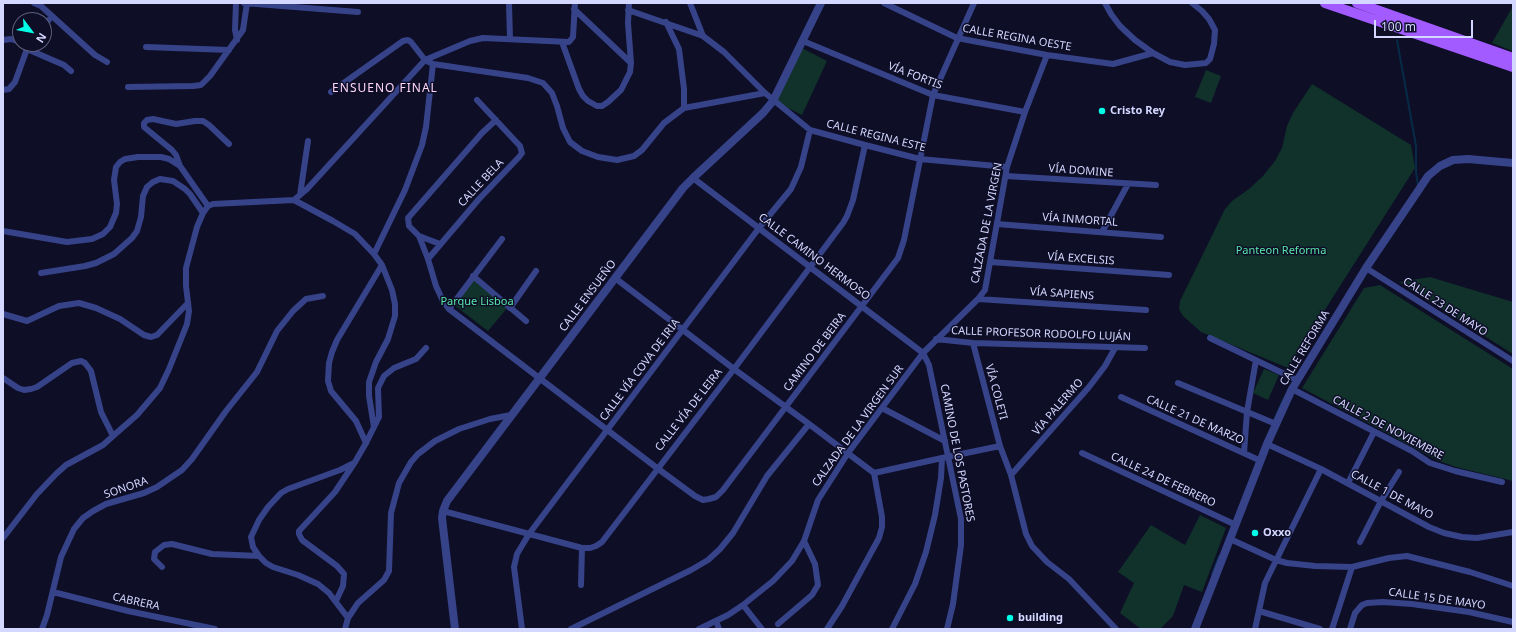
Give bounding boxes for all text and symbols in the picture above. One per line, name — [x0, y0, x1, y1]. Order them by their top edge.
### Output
north arrow — [12, 12, 52, 52]
scale bar — [1376, 12, 1475, 38]
text: 100 m — [1381, 18, 1416, 35]
street label: CALLE REGINA OESTE — [961, 22, 1073, 54]
text: N — [33, 30, 50, 46]
street label: VÍA FORTIS — [886, 60, 944, 92]
district label: ENSUENO FINAL — [332, 82, 438, 96]
place label: Cristo Rey — [1110, 104, 1165, 118]
marker: Cristo Rey — [1097, 106, 1107, 116]
street label: CALLE REGINA ESTE — [825, 117, 927, 155]
street label: CALLE BELA — [456, 156, 506, 210]
street label: CALZADA DE LA VIRGEN — [969, 161, 1005, 285]
street label: VÍA DOMINE — [1048, 162, 1114, 180]
street label: CALLE CAMINO HERMOSO — [756, 211, 872, 303]
street label: VÍA INMORTAL — [1042, 211, 1118, 229]
park label: Panteon Reforma — [1236, 244, 1326, 258]
street label: VÍA EXCELSIS — [1047, 250, 1115, 268]
street label: CALLE ENSUEÑO — [557, 258, 619, 334]
street label: CALLE 23 DE MAYO — [1400, 275, 1490, 339]
street label: VÍA SAPIENS — [1030, 285, 1094, 303]
park label: Parque Lisboa — [440, 295, 514, 309]
street label: CALLE REFORMA — [1277, 308, 1333, 388]
street label: CAMINO DE BEIRA — [781, 310, 849, 394]
street label: CALLE VÍA COVA DE IRIA — [597, 316, 683, 424]
street label: CALLE PROFESOR RODOLFO LUJÁN — [951, 324, 1131, 344]
street label: CALZADA DE LA VIRGEN SUR — [809, 363, 907, 489]
street label: VÍA COLETI — [982, 363, 1010, 421]
street label: CALLE VÍA DE LEIRA — [653, 366, 725, 454]
street label: VÍA PALERMO — [1030, 376, 1086, 438]
street label: CAMINO DE LOS PASTORES — [937, 383, 977, 523]
street label: CALLE 21 DE MARZO — [1144, 393, 1246, 447]
street label: CALLE 2 DE NOVIEMBRE — [1330, 393, 1446, 463]
street label: CALLE 24 DE FEBRERO — [1108, 450, 1218, 510]
street label: CALLE 1 DE MAYO — [1348, 468, 1436, 522]
street label: SONORA — [102, 474, 150, 502]
place label: Oxxo — [1263, 526, 1291, 540]
marker: Oxxo — [1250, 528, 1260, 538]
street label: CALLE 15 DE MAYO — [1388, 586, 1486, 612]
street label: CABRERA — [111, 591, 161, 613]
place label: building — [1018, 611, 1063, 625]
marker: building — [1005, 613, 1015, 623]

